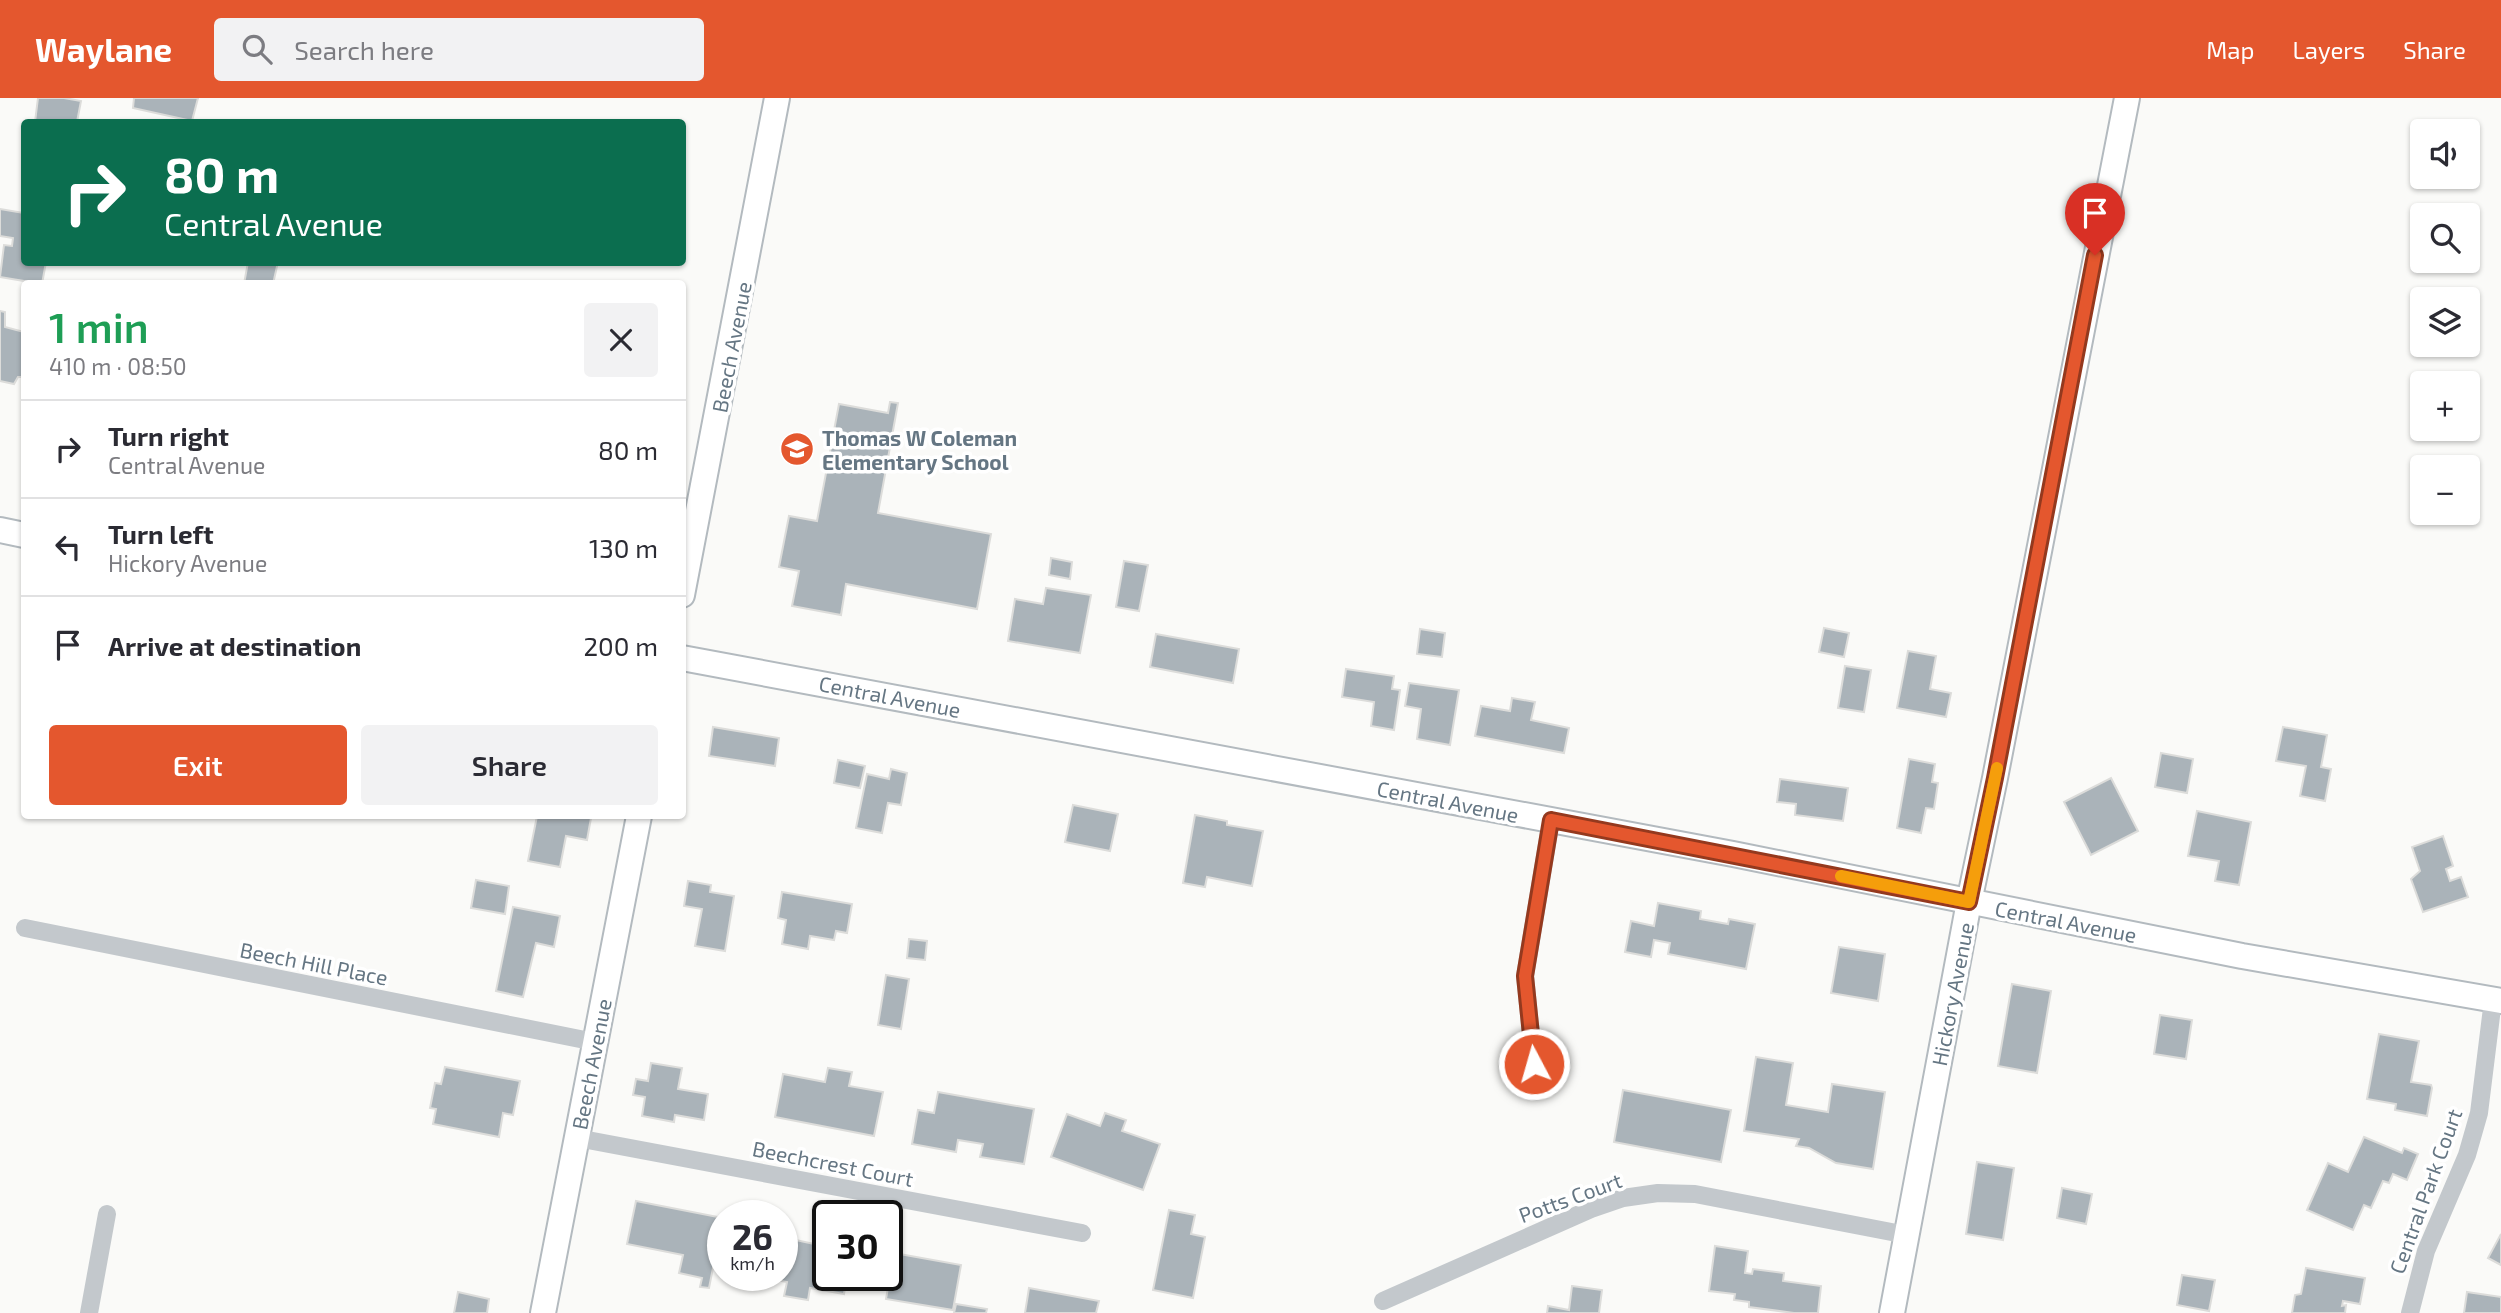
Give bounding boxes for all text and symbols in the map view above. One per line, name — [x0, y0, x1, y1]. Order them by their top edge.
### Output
search box — [214, 18, 704, 81]
text: Waylane — [35, 29, 172, 69]
icon: search — [238, 30, 276, 68]
text: Search here — [294, 34, 434, 65]
text: Map — [2206, 35, 2254, 64]
text: Layers — [2292, 35, 2365, 64]
text: Share — [2403, 35, 2466, 64]
map controls — [2410, 119, 2480, 525]
button: sound — [2410, 119, 2480, 189]
text: 80 m — [164, 144, 279, 203]
icon: right — [49, 147, 140, 238]
pin — [2065, 183, 2125, 255]
icon: arrive — [2076, 194, 2114, 232]
button: search — [2410, 203, 2480, 273]
text: Central Avenue — [164, 204, 383, 242]
street label: Beech Avenue — [706, 280, 756, 414]
button: layers — [2410, 287, 2480, 357]
text: 1 min — [49, 301, 149, 351]
button: close — [584, 303, 658, 377]
text: 410 m · 08:50 — [49, 352, 187, 380]
button: + — [2410, 371, 2480, 441]
text: Turn right — [108, 420, 229, 451]
place label: Thomas W Coleman Elementary School — [822, 425, 1017, 475]
icon: right — [49, 430, 87, 468]
school or university icon: Thomas W Coleman Elementary School — [778, 430, 816, 468]
text: 80 m — [598, 434, 658, 465]
text: Central Avenue — [108, 451, 265, 479]
button: − — [2410, 455, 2480, 525]
text: Turn left — [108, 518, 214, 549]
icon: left — [49, 528, 87, 566]
text: 130 m — [589, 532, 658, 563]
text: Hickory Avenue — [108, 549, 267, 577]
icon: arrive — [49, 626, 87, 664]
text: Arrive at destination — [108, 630, 361, 661]
text: 200 m — [583, 630, 658, 661]
street label: Central Avenue — [817, 670, 963, 722]
button: Exit — [49, 725, 347, 805]
button: Share — [361, 725, 658, 805]
street label: Central Avenue — [1375, 775, 1521, 827]
street label: Central Avenue — [1993, 895, 2139, 947]
street label: Hickory Avenue — [1926, 920, 1978, 1068]
street label: Beech Hill Place — [238, 936, 390, 990]
street label: Beech Avenue — [566, 997, 616, 1131]
position arrow — [1497, 1027, 1571, 1101]
street label: Central Park Court — [2384, 1105, 2466, 1277]
street label: Beechcrest Court — [750, 1135, 916, 1191]
street label: Potts Court — [1515, 1167, 1625, 1227]
speed limit sign: 30 — [812, 1200, 903, 1291]
text: 26 — [732, 1215, 773, 1257]
text: km/h — [730, 1252, 775, 1274]

